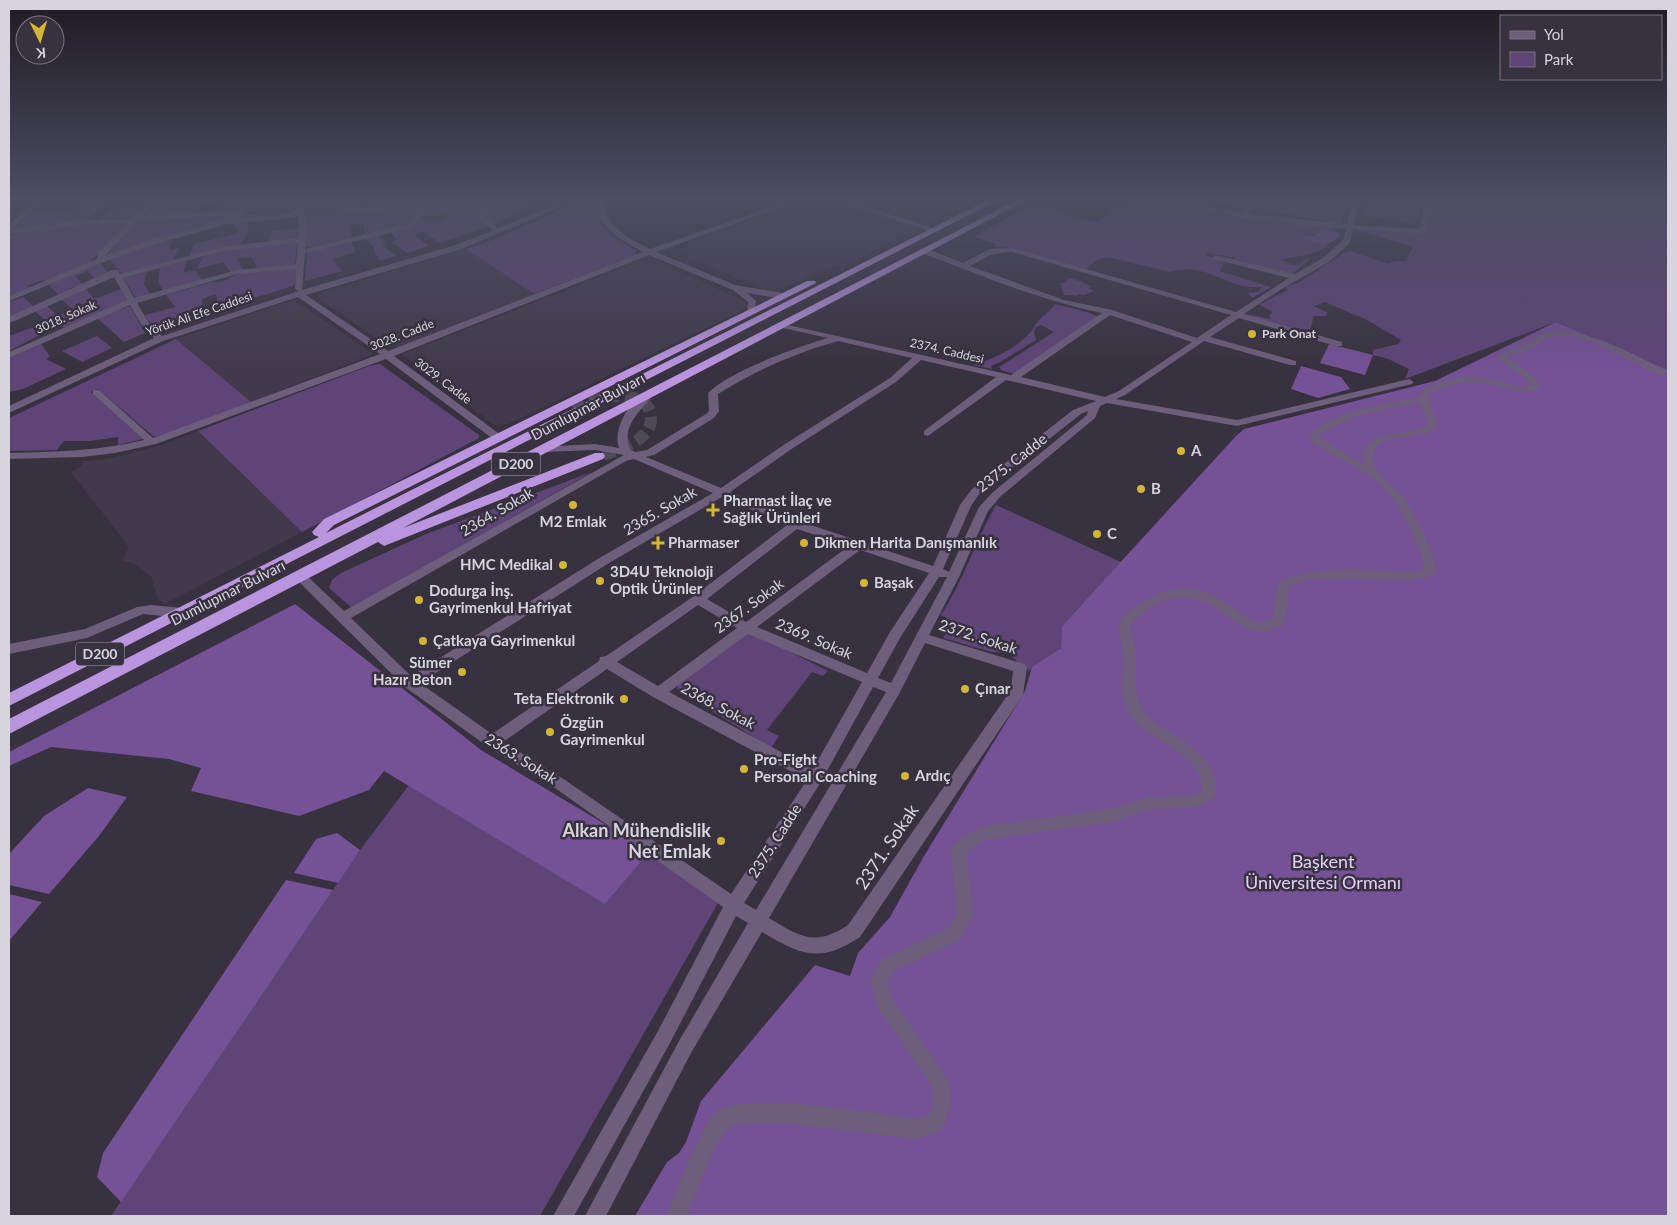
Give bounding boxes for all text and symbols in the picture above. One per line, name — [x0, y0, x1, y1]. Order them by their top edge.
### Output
north arrow — [15, 15, 65, 65]
legend — [1500, 15, 1662, 80]
text: Yol — [1544, 25, 1564, 43]
text: K — [35, 45, 47, 62]
text: Park — [1544, 50, 1574, 68]
street label: Yörük Ali Efe Caddesi — [144, 288, 254, 339]
street label: 3018. Sokak — [33, 296, 99, 337]
street label: 3028. Cadde — [368, 315, 436, 354]
place label: Park Onat — [1262, 326, 1317, 341]
marker: Park Onat — [1246, 328, 1258, 340]
street label: 2374. Caddesi — [909, 335, 986, 366]
street label: 3029. Cadde — [412, 354, 475, 407]
street label: Dumlupınar Bulvarı — [528, 369, 647, 444]
street label: 2375. Cadde — [973, 429, 1050, 495]
place label: A — [1190, 441, 1202, 459]
marker: A — [1175, 445, 1187, 457]
road number: D200 — [492, 452, 540, 476]
place label: B — [1151, 479, 1161, 497]
street label: 2365. Sokak — [620, 482, 700, 538]
street label: 2364. Sokak — [457, 483, 537, 539]
marker: B — [1135, 483, 1147, 495]
place label: Pharmast İlaç ve Sağlık Ürünleri — [723, 491, 832, 526]
marker: M2 Emlak — [567, 499, 579, 511]
marker: Pharmast İlaç ve Sağlık Ürünleri — [707, 504, 719, 516]
place label: M2 Emlak — [540, 512, 607, 530]
place label: C — [1107, 524, 1117, 542]
marker: C — [1091, 528, 1103, 540]
place label: Pharmaser — [668, 533, 740, 551]
place label: Dikmen Harita Danışmanlık — [814, 533, 998, 551]
marker: Pharmaser — [652, 537, 664, 549]
marker: Dikmen Harita Danışmanlık — [798, 537, 810, 549]
street label: Dumlupınar Bulvarı — [167, 555, 288, 629]
place label: HMC Medikal — [460, 555, 553, 573]
marker: HMC Medikal — [557, 559, 569, 571]
place label: 3D4U Teknoloji Optik Ürünler — [610, 562, 714, 597]
place label: Başak — [874, 573, 915, 591]
street label: 2367. Sokak — [710, 574, 787, 636]
marker: 3D4U Teknoloji Optik Ürünler — [594, 575, 606, 587]
marker: Başak — [858, 577, 870, 589]
place label: Dodurga İnş. Gayrimenkul Hafriyat — [429, 581, 572, 616]
marker: Dodurga İnş. Gayrimenkul Hafriyat — [413, 594, 425, 606]
street label: 2369. Sokak — [773, 614, 856, 662]
street label: 2372. Sokak — [937, 615, 1020, 657]
place label: Çatkaya Gayrimenkul — [433, 631, 575, 649]
marker: Çatkaya Gayrimenkul — [417, 635, 429, 647]
road number: D200 — [76, 642, 124, 666]
place label: Sümer Hazır Beton — [373, 653, 452, 688]
marker: Sümer Hazır Beton — [456, 666, 468, 678]
street label: 2368. Sokak — [678, 678, 759, 732]
place label: Çınar — [975, 679, 1011, 697]
marker: Çınar — [959, 683, 971, 695]
place label: Teta Elektronik — [514, 689, 615, 707]
marker: Teta Elektronik — [618, 693, 630, 705]
place label: Özgün Gayrimenkul — [560, 713, 645, 748]
marker: Özgün Gayrimenkul — [544, 726, 556, 738]
street label: 2363. Sokak — [482, 729, 561, 788]
place label: Pro-Fight Personal Coaching — [754, 750, 877, 785]
marker: Pro-Fight Personal Coaching — [738, 763, 750, 775]
place label: Ardıç — [914, 766, 950, 784]
marker: Ardıç — [899, 770, 911, 782]
street label: 2371. Sokak — [850, 799, 923, 893]
street label: 2375. Cadde — [744, 800, 805, 881]
place label: Alkan Mühendislik Net Emlak — [561, 819, 711, 862]
marker: Alkan Mühendislik Net Emlak — [715, 835, 727, 847]
park label: Başkent Üniversitesi Ormanı — [1245, 850, 1401, 893]

